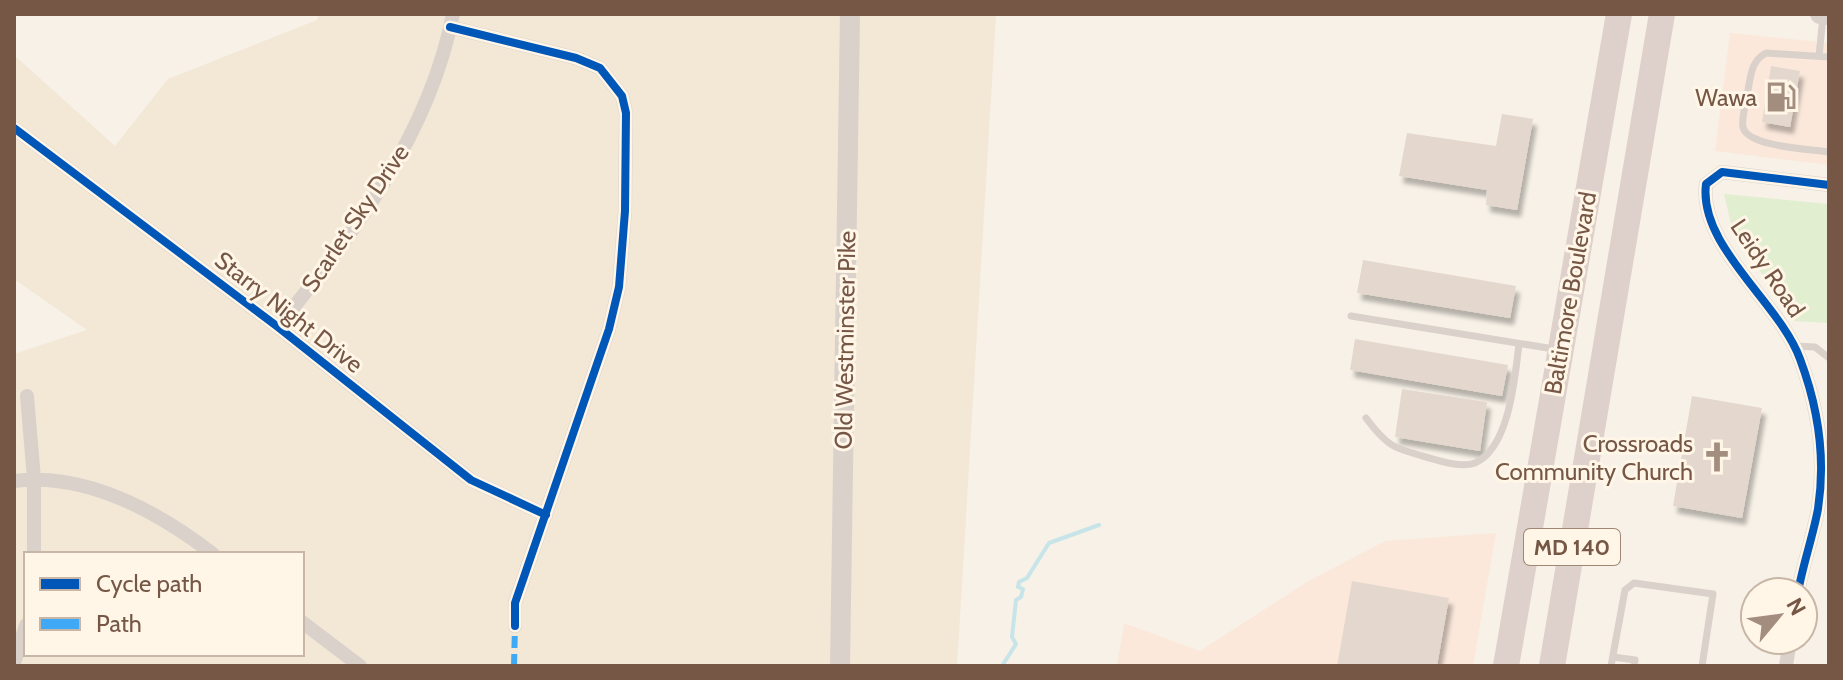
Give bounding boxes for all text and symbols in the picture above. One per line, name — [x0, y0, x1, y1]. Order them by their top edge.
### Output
fuel station icon: Wawa — [1764, 80, 1798, 114]
place label: Wawa — [1695, 83, 1757, 112]
street label: Scarlet Sky Drive — [295, 139, 415, 297]
street label: Baltimore Boulevard — [1538, 189, 1602, 397]
street label: Leidy Road — [1725, 213, 1811, 323]
street label: Old Westminster Pike — [829, 230, 861, 450]
street label: Starry Night Drive — [209, 245, 369, 379]
place label: Crossroads Community Church — [1495, 429, 1693, 486]
church icon: Crossroads Community Church — [1700, 440, 1734, 474]
road number: MD 140 — [1524, 529, 1620, 565]
legend — [24, 552, 304, 656]
text: Cycle path — [96, 569, 202, 598]
north arrow — [1739, 576, 1819, 656]
text: N — [1780, 593, 1812, 620]
text: Path — [96, 609, 142, 638]

